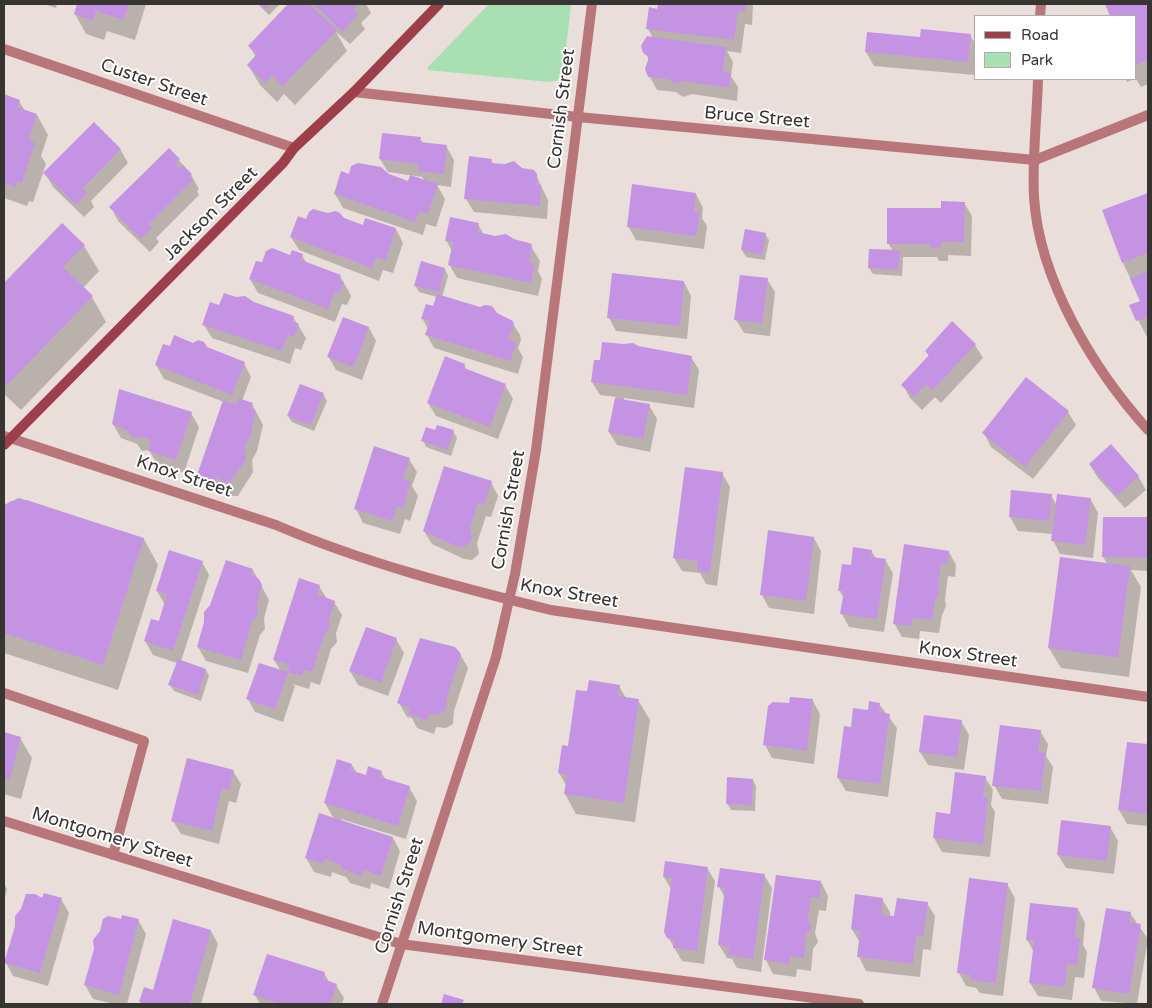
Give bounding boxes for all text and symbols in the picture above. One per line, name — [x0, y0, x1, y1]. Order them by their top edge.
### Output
legend — [974, 15, 1137, 80]
text: Road — [1021, 26, 1059, 44]
street label: Cornish Street — [544, 48, 580, 170]
text: Park — [1021, 51, 1053, 69]
street label: Custer Street — [98, 55, 210, 111]
street label: Bruce Street — [703, 103, 811, 133]
street label: Jackson Street — [159, 162, 263, 266]
street label: Cornish Street — [488, 448, 530, 572]
street label: Knox Street — [133, 451, 235, 503]
street label: Knox Street — [518, 575, 620, 613]
street label: Knox Street — [917, 637, 1019, 673]
street label: Montgomery Street — [29, 803, 195, 873]
street label: Cornish Street — [371, 835, 429, 957]
street label: Montgomery Street — [416, 918, 584, 962]

